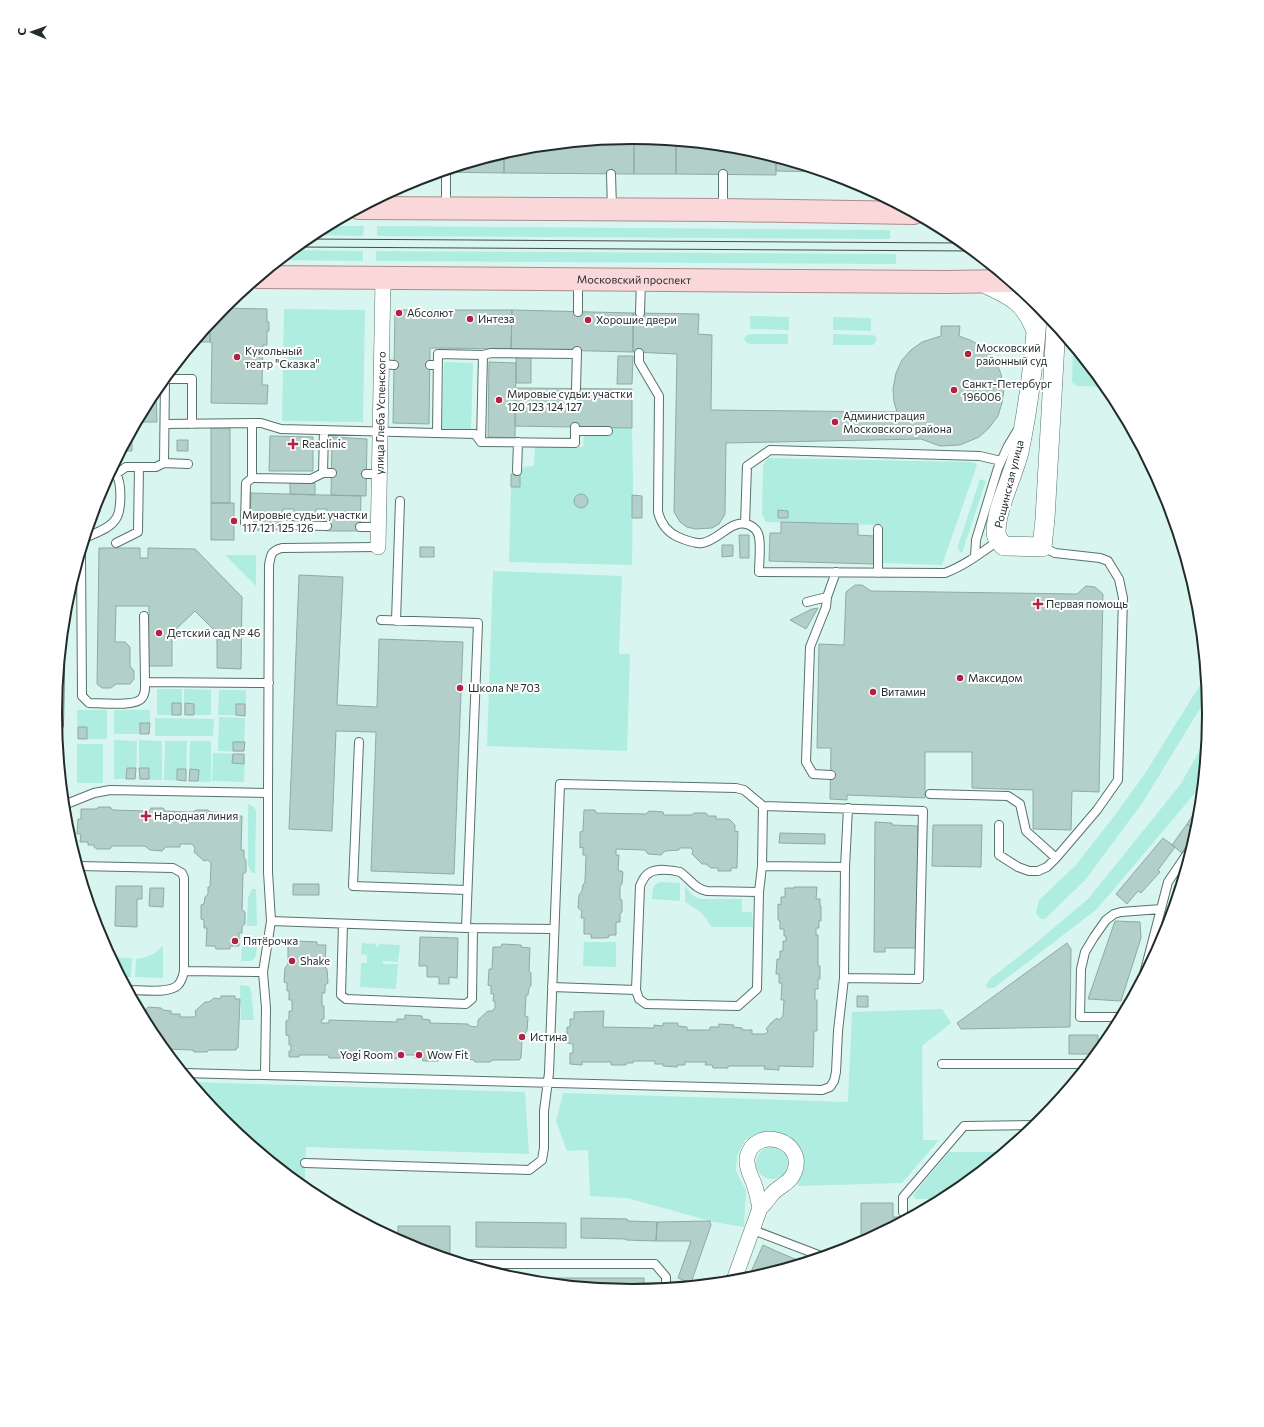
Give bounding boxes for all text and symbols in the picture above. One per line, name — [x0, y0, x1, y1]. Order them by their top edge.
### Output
north arrow — [12, 12, 52, 52]
text: С — [15, 27, 28, 36]
street label: Московский проспект — [577, 272, 691, 286]
place label: Абсолют — [407, 306, 453, 319]
marker: Абсолют — [394, 308, 404, 318]
place label: Интеза — [478, 312, 514, 325]
place label: Хорошие двери — [596, 313, 677, 326]
marker: Интеза — [465, 314, 475, 324]
marker: Хорошие двери — [583, 315, 593, 325]
place label: Московский районный суд — [976, 341, 1048, 367]
place label: Кукольный театр "Сказка" — [245, 344, 320, 370]
marker: Московский районный суд — [963, 349, 973, 359]
street label: улица Глеба Успенского — [372, 351, 388, 475]
marker: Кукольный театр "Сказка" — [232, 352, 242, 362]
place label: Санкт-Петербург 196006 — [962, 377, 1052, 403]
marker: Санкт-Петербург 196006 — [949, 385, 959, 395]
place label: Мировые судьи: участки 120 123 124 127 — [507, 387, 632, 413]
marker: Мировые судьи: участки 120 123 124 127 — [494, 395, 504, 405]
place label: Администрация Московского района — [843, 409, 952, 435]
marker: Администрация Московского района — [830, 417, 840, 427]
place label: Reaclinic — [302, 437, 346, 450]
marker: Reaclinic — [287, 438, 299, 450]
street label: Рощинская улица — [991, 439, 1026, 529]
place label: Мировые судьи: участки 117 121 125 126 — [242, 508, 367, 534]
marker: Мировые судьи: участки 117 121 125 126 — [229, 516, 239, 526]
place label: Первая помощь — [1046, 597, 1128, 610]
marker: Первая помощь — [1033, 599, 1043, 609]
place label: Детский сад № 46 — [167, 626, 261, 639]
marker: Детский сад № 46 — [154, 628, 164, 638]
place label: Максидом — [968, 671, 1022, 684]
marker: Максидом — [955, 673, 965, 683]
place label: Школа № 703 — [468, 681, 540, 694]
marker: Школа № 703 — [455, 683, 465, 693]
place label: Витамин — [881, 685, 926, 698]
marker: Витамин — [868, 687, 878, 697]
place label: Народная линия — [154, 809, 238, 822]
marker: Народная линия — [141, 811, 151, 821]
place label: Пятёрочка — [243, 934, 298, 947]
marker: Пятёрочка — [230, 936, 240, 946]
place label: Shake — [300, 954, 330, 967]
marker: Shake — [287, 956, 297, 966]
place label: Истина — [530, 1030, 567, 1043]
marker: Истина — [517, 1032, 527, 1042]
place label: Yogi Room — [340, 1048, 393, 1061]
place label: Wow Fit — [427, 1048, 469, 1061]
marker: Yogi Room — [396, 1050, 406, 1060]
marker: Wow Fit — [414, 1050, 424, 1060]

